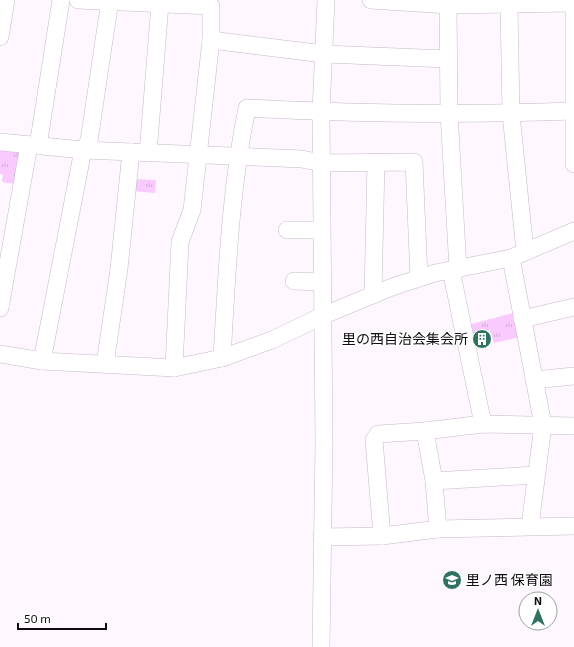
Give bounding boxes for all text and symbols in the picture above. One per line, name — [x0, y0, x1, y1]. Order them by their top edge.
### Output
building icon: 里の西自治会集会所 — [471, 328, 493, 350]
place label: 里の西自治会集会所 — [342, 330, 468, 347]
school or university icon: 里ノ西 保育園 — [441, 569, 463, 591]
place label: 里ノ西 保育園 — [466, 571, 553, 588]
north arrow — [518, 591, 558, 631]
text: N — [534, 594, 542, 607]
scale bar — [18, 605, 106, 631]
text: 50 m — [24, 611, 51, 625]

